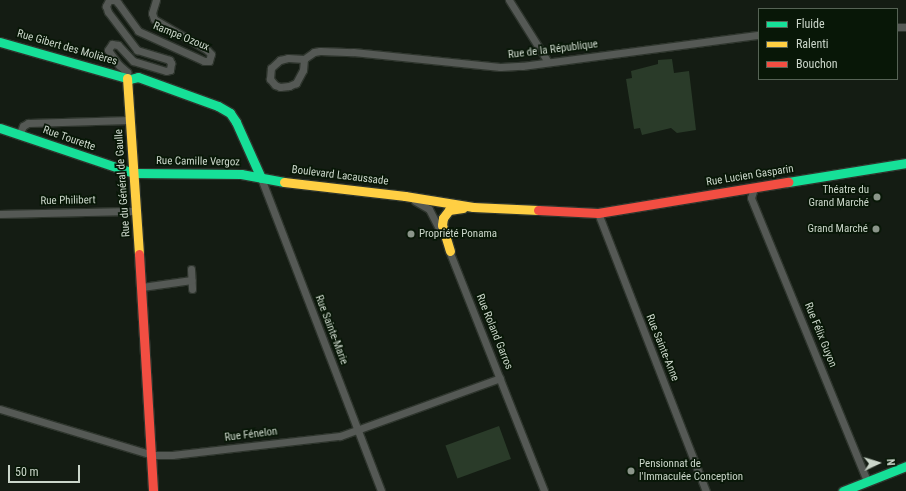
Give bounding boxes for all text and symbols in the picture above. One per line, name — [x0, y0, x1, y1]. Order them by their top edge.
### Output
legend — [758, 8, 898, 80]
text: Fluide — [796, 17, 825, 31]
street label: Rampe Ozoux — [151, 20, 211, 54]
street label: Rue Gibert des Molières — [15, 27, 119, 69]
text: Ralenti — [796, 37, 829, 51]
street label: Rue de la République — [507, 38, 599, 62]
text: Bouchon — [796, 57, 838, 71]
street label: Rue Tourette — [41, 124, 97, 154]
street label: Rue du Général de Gaulle — [113, 129, 133, 237]
street label: Rue Camille Vergoz — [156, 155, 240, 169]
street label: Boulevard Lacaussade — [291, 163, 389, 189]
street label: Rue Lucien Gasparin — [705, 163, 795, 189]
place label: Théatre du Grand Marché — [808, 184, 869, 210]
marker: Théatre du Grand Marché — [872, 192, 882, 202]
street label: Rue Philibert — [40, 194, 96, 208]
place label: Grand Marché — [807, 222, 868, 236]
marker: Grand Marché — [871, 224, 881, 234]
place label: Propriété Ponama — [419, 227, 497, 241]
marker: Propriété Ponama — [406, 229, 416, 239]
street label: Rue Roland Garros — [473, 292, 515, 372]
street label: Rue Sainte-Marie — [312, 293, 350, 367]
street label: Rue Félix Guyon — [801, 301, 839, 369]
street label: Rue Sainte-Anne — [643, 313, 681, 383]
street label: Rue Fénelon — [224, 425, 278, 445]
north arrow — [858, 443, 898, 483]
scale bar — [10, 457, 82, 483]
place label: Pensionnat de l'Immaculée Conception — [639, 458, 743, 484]
text: N — [884, 458, 897, 466]
text: 50 m — [15, 465, 39, 479]
marker: Pensionnat de l'Immaculée Conception — [626, 466, 636, 476]

